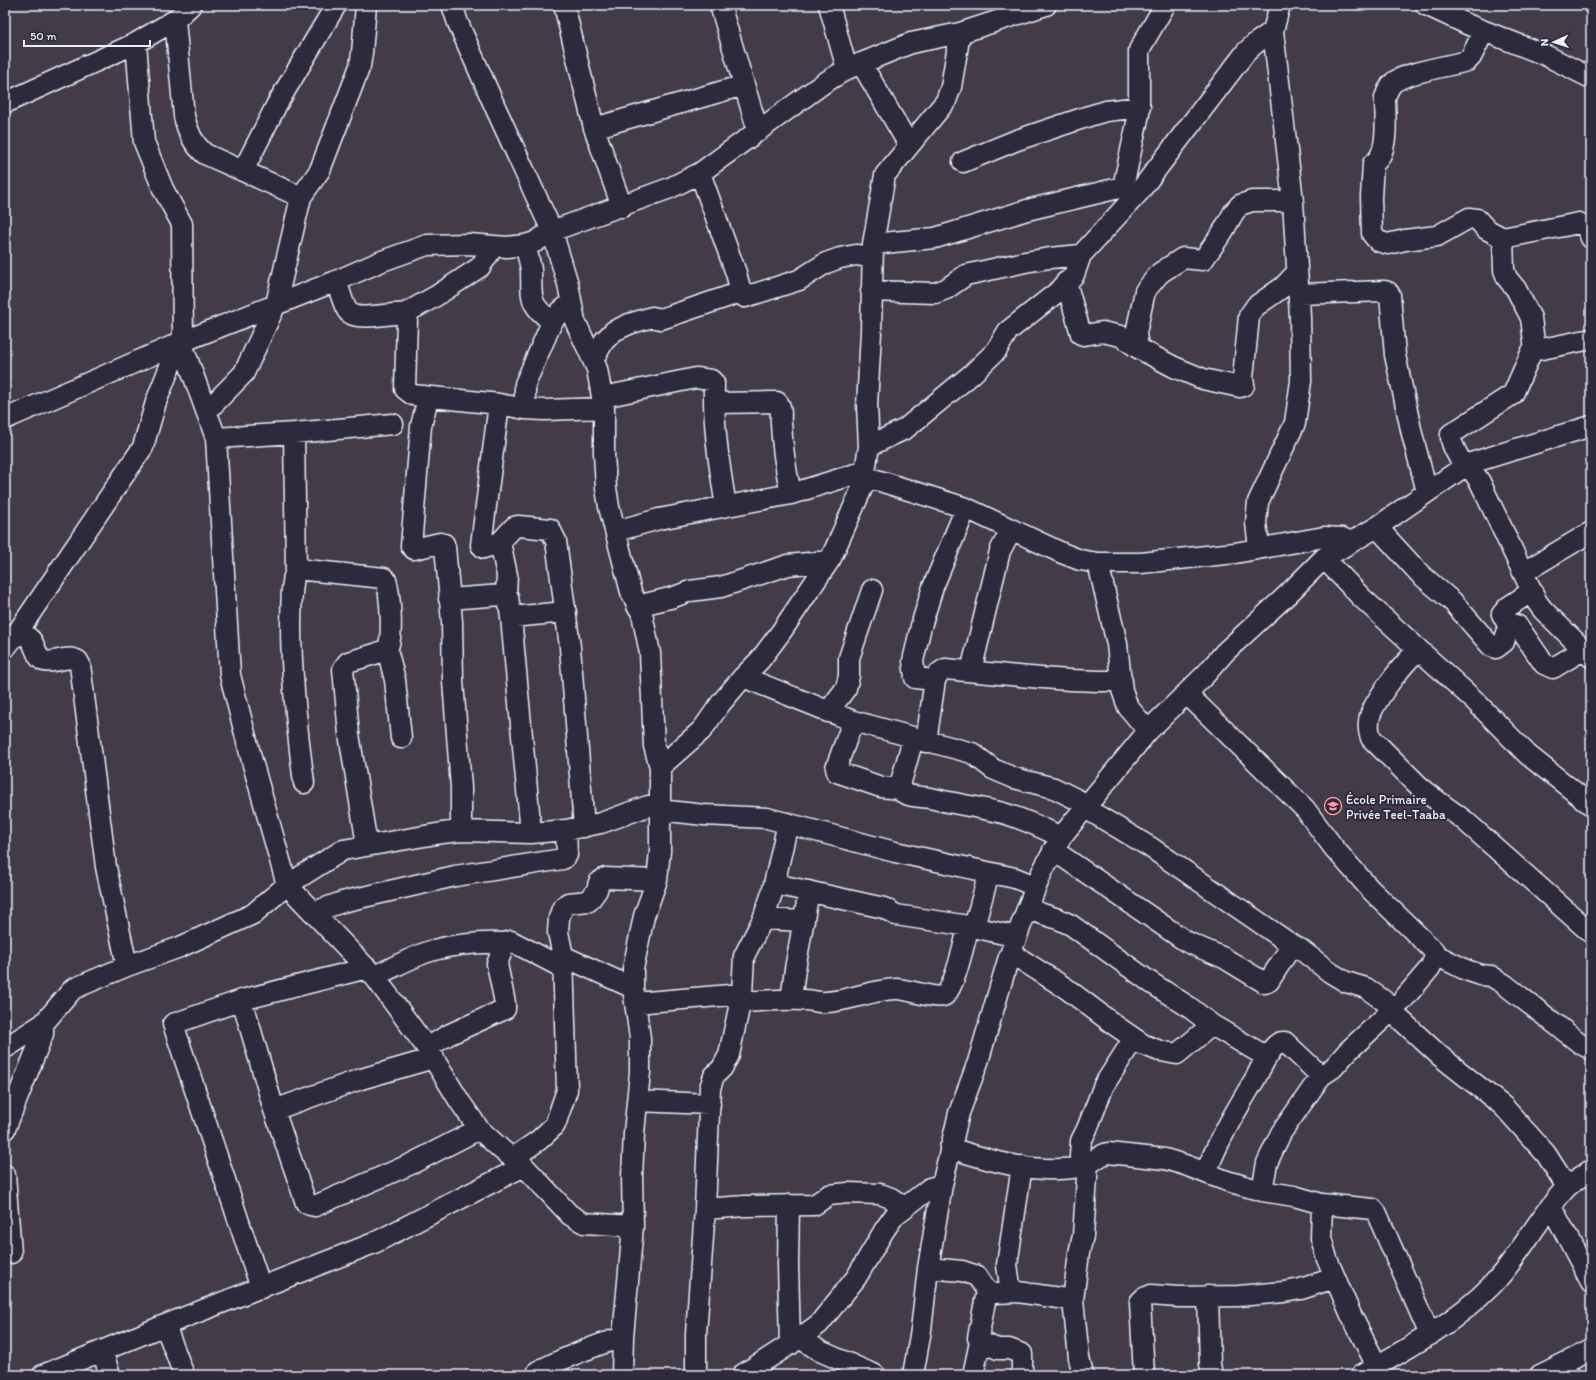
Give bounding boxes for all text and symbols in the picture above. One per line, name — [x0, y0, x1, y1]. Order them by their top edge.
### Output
scale bar — [24, 22, 150, 48]
north arrow — [1534, 22, 1574, 62]
text: 50 m — [30, 29, 56, 43]
text: N — [1538, 38, 1551, 47]
place label: École Primaire Privée Teel-Taaba — [1346, 792, 1446, 822]
school or university icon: École Primaire Privée Teel-Taaba — [1323, 796, 1343, 816]

